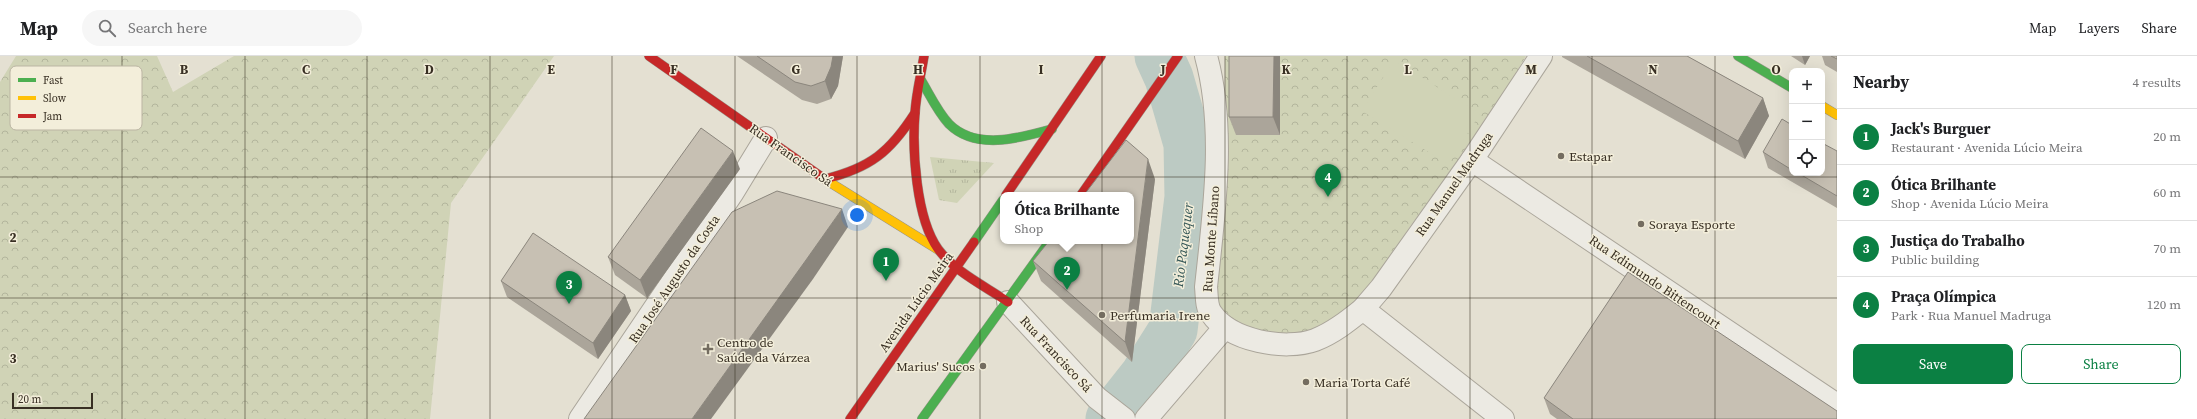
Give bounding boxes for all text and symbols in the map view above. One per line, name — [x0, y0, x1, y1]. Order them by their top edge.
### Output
search box — [82, 10, 362, 46]
text: Map — [20, 15, 58, 41]
icon: search — [96, 17, 118, 39]
text: Search here — [128, 17, 207, 38]
text: Map — [2029, 18, 2056, 38]
text: Layers — [2078, 18, 2120, 38]
text: Share — [2142, 18, 2177, 38]
text: B — [180, 61, 189, 78]
text: C — [302, 61, 310, 78]
text: D — [424, 61, 434, 78]
text: E — [547, 61, 555, 78]
text: F — [670, 61, 678, 78]
text: G — [792, 61, 801, 78]
text: H — [913, 61, 923, 78]
text: I — [1038, 61, 1044, 78]
text: J — [1159, 61, 1166, 78]
text: K — [1281, 61, 1291, 78]
text: L — [1404, 61, 1412, 78]
text: M — [1525, 61, 1537, 78]
text: N — [1648, 61, 1658, 78]
text: O — [1771, 61, 1781, 78]
legend — [10, 66, 142, 130]
map controls — [1789, 68, 1825, 176]
button: + — [1789, 68, 1825, 104]
text: Nearby — [1853, 70, 1909, 94]
text: Fast — [43, 73, 63, 88]
text: 4 results — [2133, 74, 2181, 91]
text: Slow — [43, 91, 67, 106]
button: − — [1789, 104, 1825, 140]
text: Jam — [42, 109, 62, 124]
text: Jack's Burguer — [1891, 118, 1990, 139]
street label: Rua Francisco Sá — [746, 120, 836, 190]
street label: Rua Manuel Madruga — [1412, 128, 1497, 240]
text: 1 — [1862, 128, 1870, 145]
text: 20 m — [2153, 128, 2181, 145]
text: Restaurant · Avenida Lúcio Meira — [1891, 139, 2083, 156]
button: locate — [1789, 140, 1825, 176]
place label: Estapar — [1569, 148, 1613, 165]
marker: Estapar — [1556, 151, 1566, 161]
pin: 4 — [1315, 164, 1341, 197]
text: Ótica Brilhante — [1891, 174, 1996, 195]
text: 2 — [1862, 184, 1870, 201]
text: 60 m — [2153, 184, 2181, 201]
street label: Rua Monte Líbano — [1199, 185, 1223, 293]
popup — [1000, 192, 1134, 244]
text: Shop · Avenida Lúcio Meira — [1891, 195, 2049, 212]
text: Ótica Brilhante — [1014, 199, 1120, 220]
water label: Rio Paquequer — [1168, 201, 1198, 289]
your location — [847, 205, 867, 225]
street label: Rua José Augusto da Costa — [625, 211, 724, 347]
place label: Soraya Esporte — [1649, 216, 1736, 233]
marker: Soraya Esporte — [1636, 219, 1646, 229]
text: Shop — [1014, 220, 1043, 237]
text: 2 — [9, 229, 17, 246]
text: Justiça do Trabalho — [1891, 230, 2025, 251]
street label: Rua Edimundo Bittencourt — [1586, 232, 1725, 333]
text: 3 — [1862, 240, 1870, 257]
text: 70 m — [2153, 240, 2181, 257]
pin: 1 — [873, 248, 899, 281]
street label: Avenida Lúcio Meira — [875, 248, 957, 355]
text: Public building — [1891, 251, 1979, 268]
pin: 2 — [1054, 257, 1080, 290]
pin: 3 — [556, 271, 582, 304]
text: Praça Olímpica — [1891, 286, 1996, 307]
text: 4 — [1862, 296, 1870, 313]
text: 120 m — [2147, 296, 2181, 313]
place label: Perfumaria Irene — [1110, 307, 1211, 324]
text: Park · Rua Manuel Madruga — [1891, 307, 2051, 324]
marker: Perfumaria Irene — [1097, 310, 1107, 320]
street label: Rua Francisco Sá — [1016, 312, 1096, 396]
place label: Centro de Saúde da Várzea — [717, 334, 810, 366]
marker: Centro de Saúde da Várzea — [702, 343, 714, 355]
button: Save — [1853, 344, 2013, 384]
button: Share — [2021, 344, 2181, 384]
text: 3 — [9, 350, 17, 367]
place label: Marius' Sucos — [896, 358, 975, 375]
marker: Marius' Sucos — [978, 361, 988, 371]
place label: Maria Torta Café — [1314, 374, 1411, 391]
marker: Maria Torta Café — [1301, 377, 1311, 387]
scale bar — [12, 391, 93, 410]
text: 20 m — [18, 392, 41, 407]

